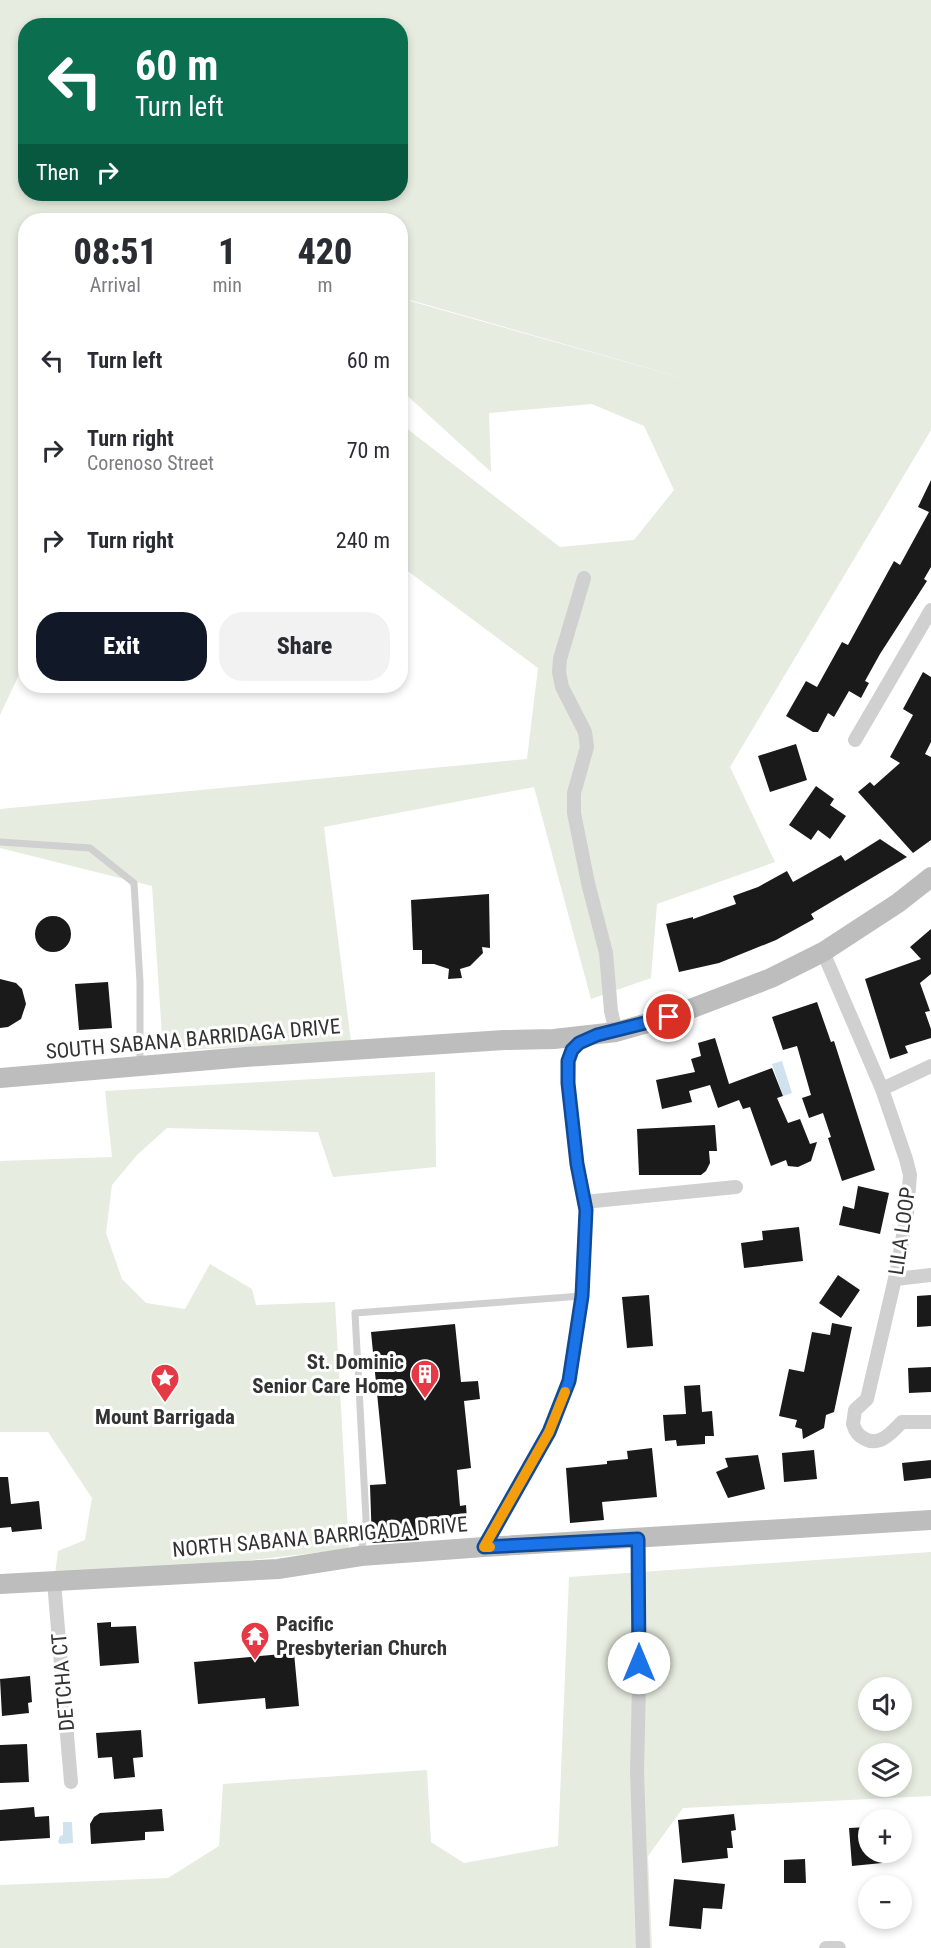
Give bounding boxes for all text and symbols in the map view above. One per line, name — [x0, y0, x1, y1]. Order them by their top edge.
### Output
text: 60 m — [135, 41, 218, 90]
icon: left — [36, 42, 114, 120]
text: Turn left — [135, 91, 224, 123]
icon: right — [91, 156, 124, 189]
text: Then — [36, 160, 79, 185]
text: 08:51 — [74, 231, 157, 273]
text: 1 — [218, 231, 236, 273]
text: 420 — [297, 231, 352, 273]
text: Arrival — [90, 273, 141, 297]
text: min — [213, 273, 242, 297]
text: m — [317, 273, 332, 297]
icon: left — [36, 344, 69, 377]
text: Turn left — [87, 348, 162, 373]
text: 60 m — [347, 348, 390, 373]
text: Turn right — [87, 426, 174, 451]
icon: right — [36, 434, 69, 467]
text: 70 m — [347, 438, 390, 463]
text: Corenoso Street — [87, 451, 214, 475]
icon: right — [36, 524, 69, 557]
text: Turn right — [87, 528, 174, 553]
text: 240 m — [336, 528, 390, 553]
button: Exit — [36, 612, 207, 681]
button: Share — [219, 612, 390, 681]
pin — [643, 991, 694, 1042]
icon: arrive — [652, 1000, 685, 1033]
street label: SOUTH SABANA BARRIDAGA DRIVE — [45, 1014, 341, 1064]
street label: LILA LOOP — [884, 1185, 920, 1277]
place label: St. Dominic Senior Care Home — [252, 1350, 404, 1398]
building icon: St. Dominic Senior Care Home — [409, 1358, 441, 1400]
place icon: Mount Barrigada — [149, 1362, 181, 1404]
place label: Mount Barrigada — [95, 1405, 235, 1429]
street label: NORTH SABANA BARRIGADA DRIVE — [171, 1512, 469, 1562]
place label: Pacific Presbyterian Church — [276, 1612, 447, 1660]
temple icon: Pacific Presbyterian Church — [239, 1620, 271, 1662]
position arrow — [607, 1631, 671, 1695]
street label: DETCHA CT — [47, 1632, 79, 1732]
map controls — [858, 1677, 912, 1929]
button: sound — [858, 1677, 912, 1731]
button: layers — [858, 1743, 912, 1797]
button: + — [858, 1809, 912, 1863]
button: − — [858, 1875, 912, 1929]

